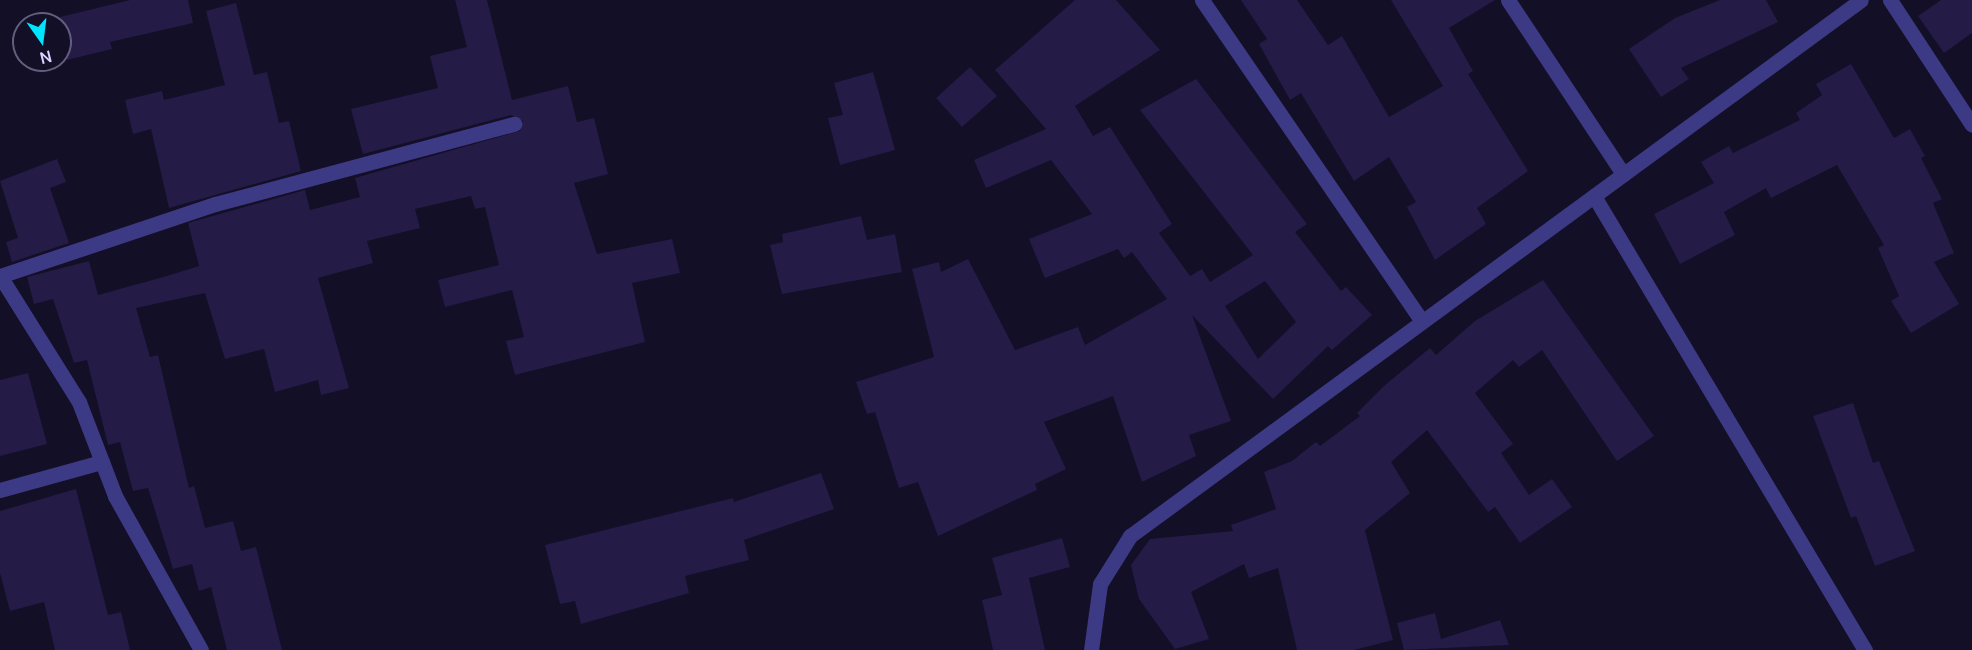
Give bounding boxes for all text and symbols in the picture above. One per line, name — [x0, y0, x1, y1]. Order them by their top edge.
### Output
north arrow — [12, 12, 72, 72]
text: N — [38, 45, 54, 70]

